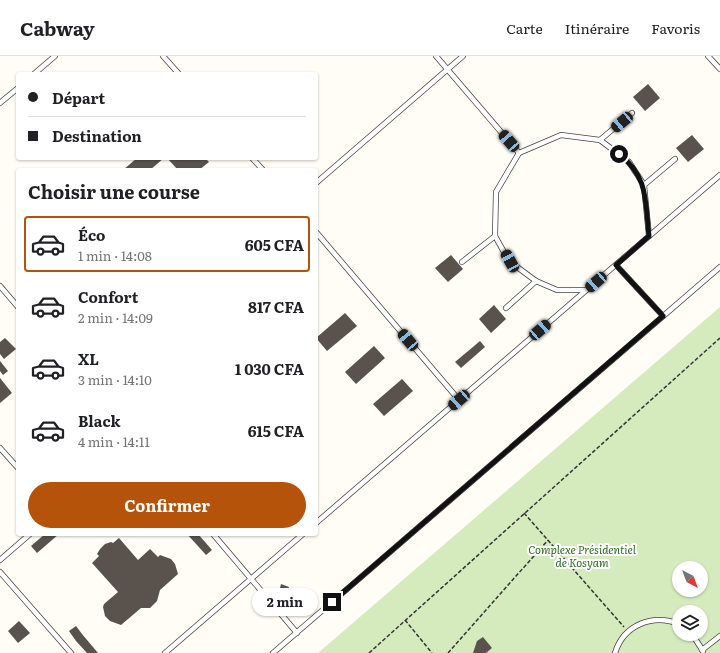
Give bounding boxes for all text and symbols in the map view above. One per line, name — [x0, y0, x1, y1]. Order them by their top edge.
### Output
text: Cabway — [20, 14, 95, 42]
text: Carte — [506, 18, 543, 38]
text: Itinéraire — [565, 18, 629, 38]
text: Favoris — [651, 18, 700, 38]
text: Départ — [52, 86, 105, 109]
car — [609, 110, 635, 134]
text: Destination — [52, 124, 142, 147]
car — [497, 128, 521, 154]
route start — [610, 145, 628, 163]
text: Choisir une course — [28, 178, 200, 205]
text: Éco — [78, 223, 105, 246]
icon: car — [30, 226, 66, 262]
text: 605 CFA — [245, 233, 304, 256]
text: 1 min · 14:08 — [78, 246, 152, 265]
car — [499, 248, 521, 274]
car — [583, 270, 609, 294]
text: Confort — [78, 285, 138, 308]
icon: car — [30, 288, 66, 324]
text: 817 CFA — [248, 295, 304, 318]
text: 2 min · 14:09 — [78, 308, 153, 327]
car — [527, 318, 553, 342]
car — [396, 327, 420, 353]
text: XL — [78, 347, 99, 370]
icon: car — [30, 350, 66, 386]
text: 1 030 CFA — [235, 357, 304, 380]
text: 3 min · 14:10 — [78, 370, 152, 389]
car — [446, 388, 472, 412]
text: Black — [78, 409, 121, 432]
icon: car — [30, 412, 66, 448]
text: 615 CFA — [248, 419, 304, 442]
text: 4 min · 14:11 — [78, 432, 150, 451]
button: Confirmer — [28, 482, 306, 528]
park label: Complexe Présidentiel de Kosyam — [528, 541, 637, 570]
north arrow — [672, 561, 708, 597]
map controls — [672, 561, 708, 641]
callout: 2 min — [252, 588, 318, 616]
text: 2 min — [267, 592, 303, 611]
route end — [323, 593, 341, 611]
button: layers — [672, 605, 708, 641]

